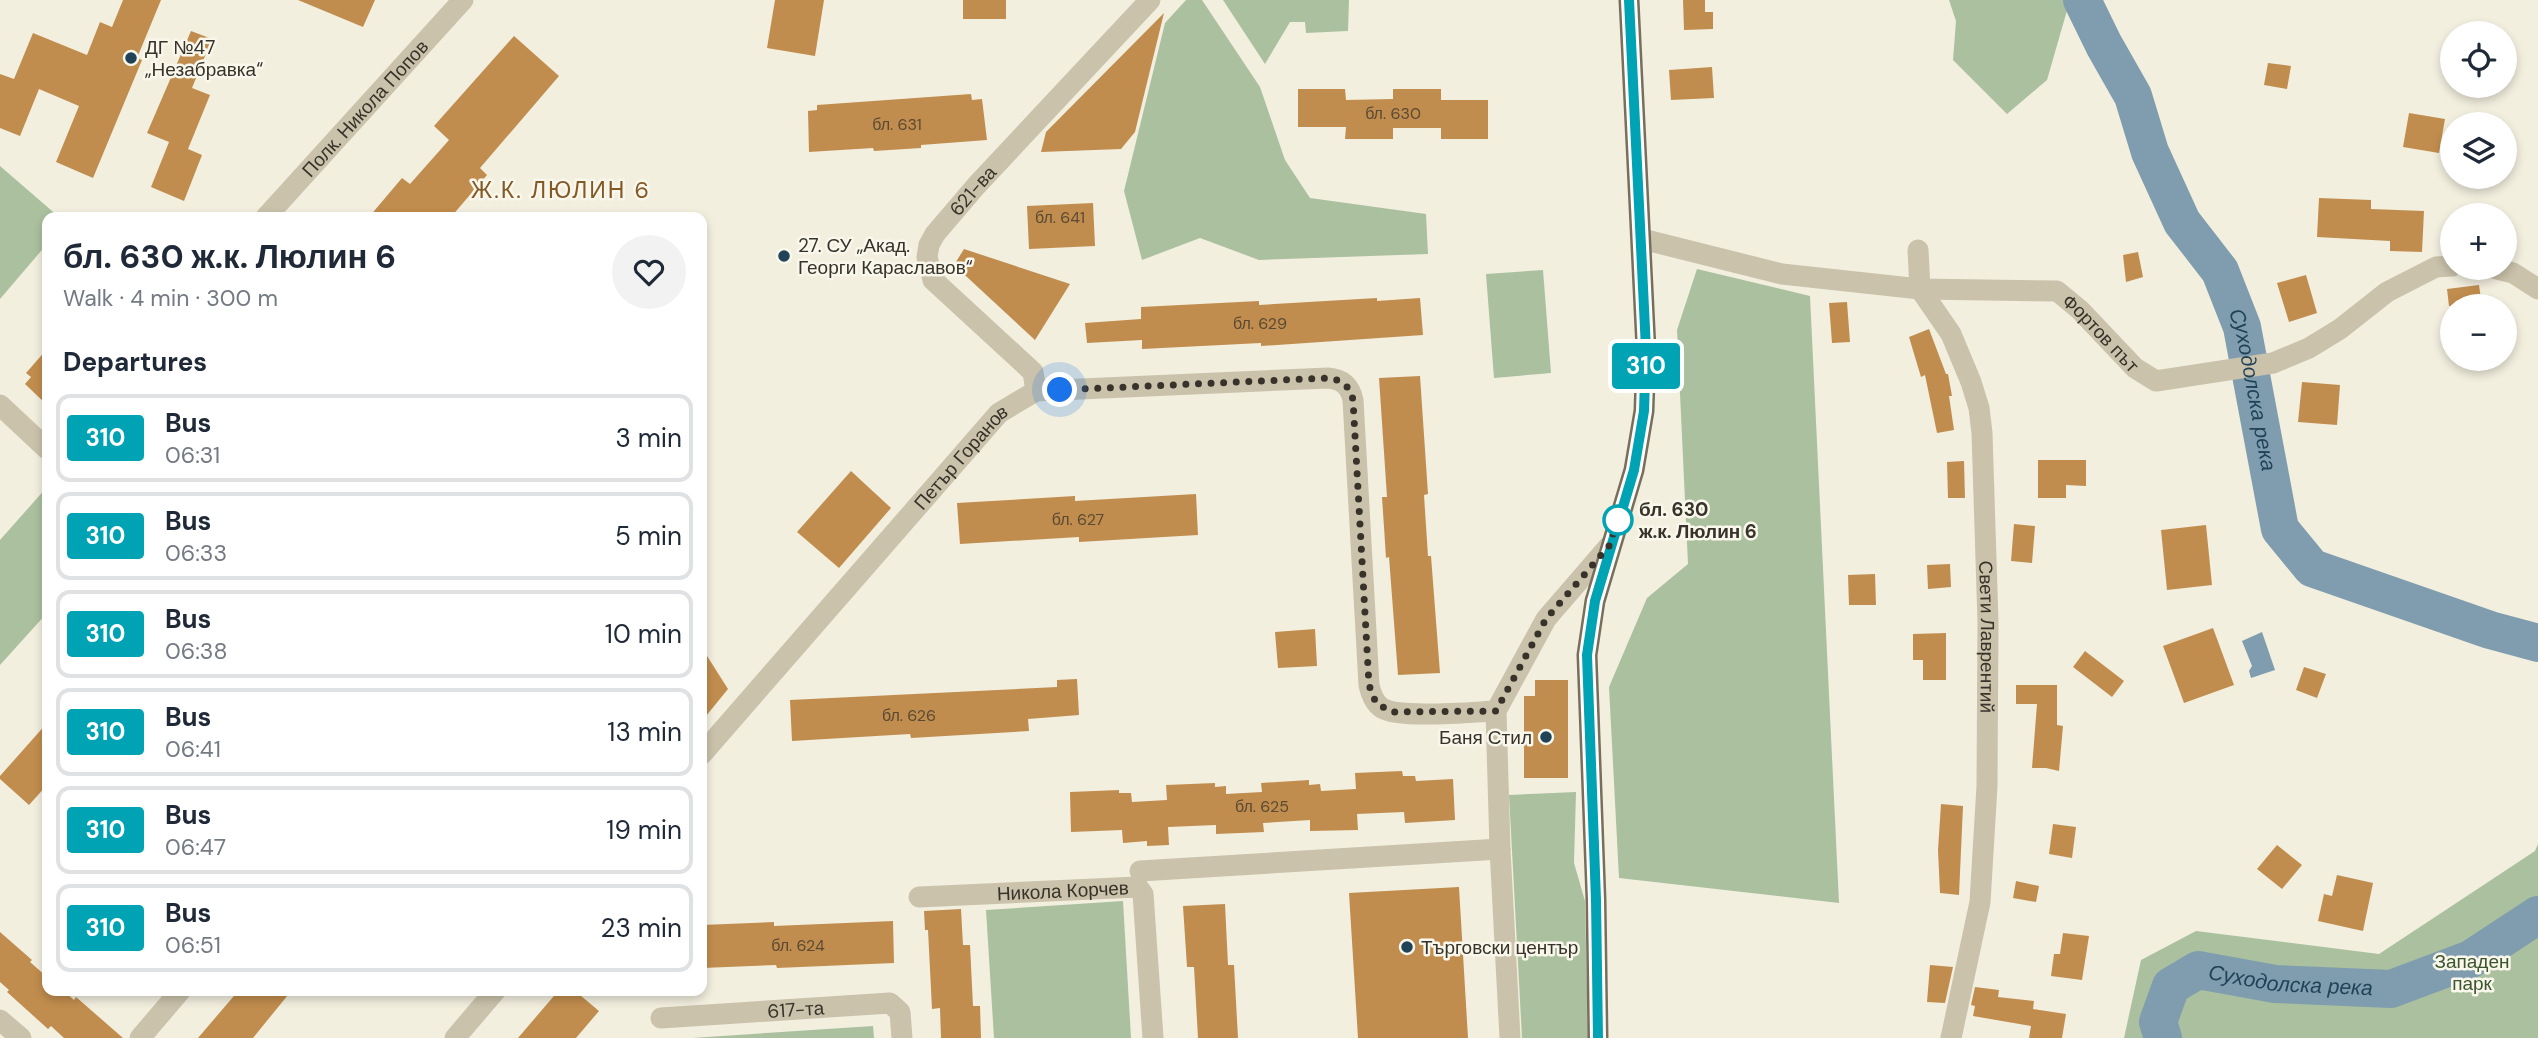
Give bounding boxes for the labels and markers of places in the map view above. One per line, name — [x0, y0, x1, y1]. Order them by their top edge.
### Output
place label: ДГ №47 „Незабравка“ — [145, 35, 263, 82]
marker: ДГ №47 „Незабравка“ — [123, 50, 139, 66]
place label: 27. СУ „Акад. Георги Караславов“ — [798, 233, 973, 280]
marker: 27. СУ „Акад. Георги Караславов“ — [776, 248, 792, 264]
place label: бл. 630 ж.к. Люлин 6 — [1638, 497, 1757, 544]
marker: бл. 630 ж.к. Люлин 6 — [1603, 505, 1633, 535]
place label: Баня Стил — [1439, 725, 1532, 750]
marker: Баня Стил — [1538, 729, 1554, 745]
place label: Търговски център — [1421, 935, 1578, 960]
marker: Търговски център — [1399, 939, 1415, 955]

